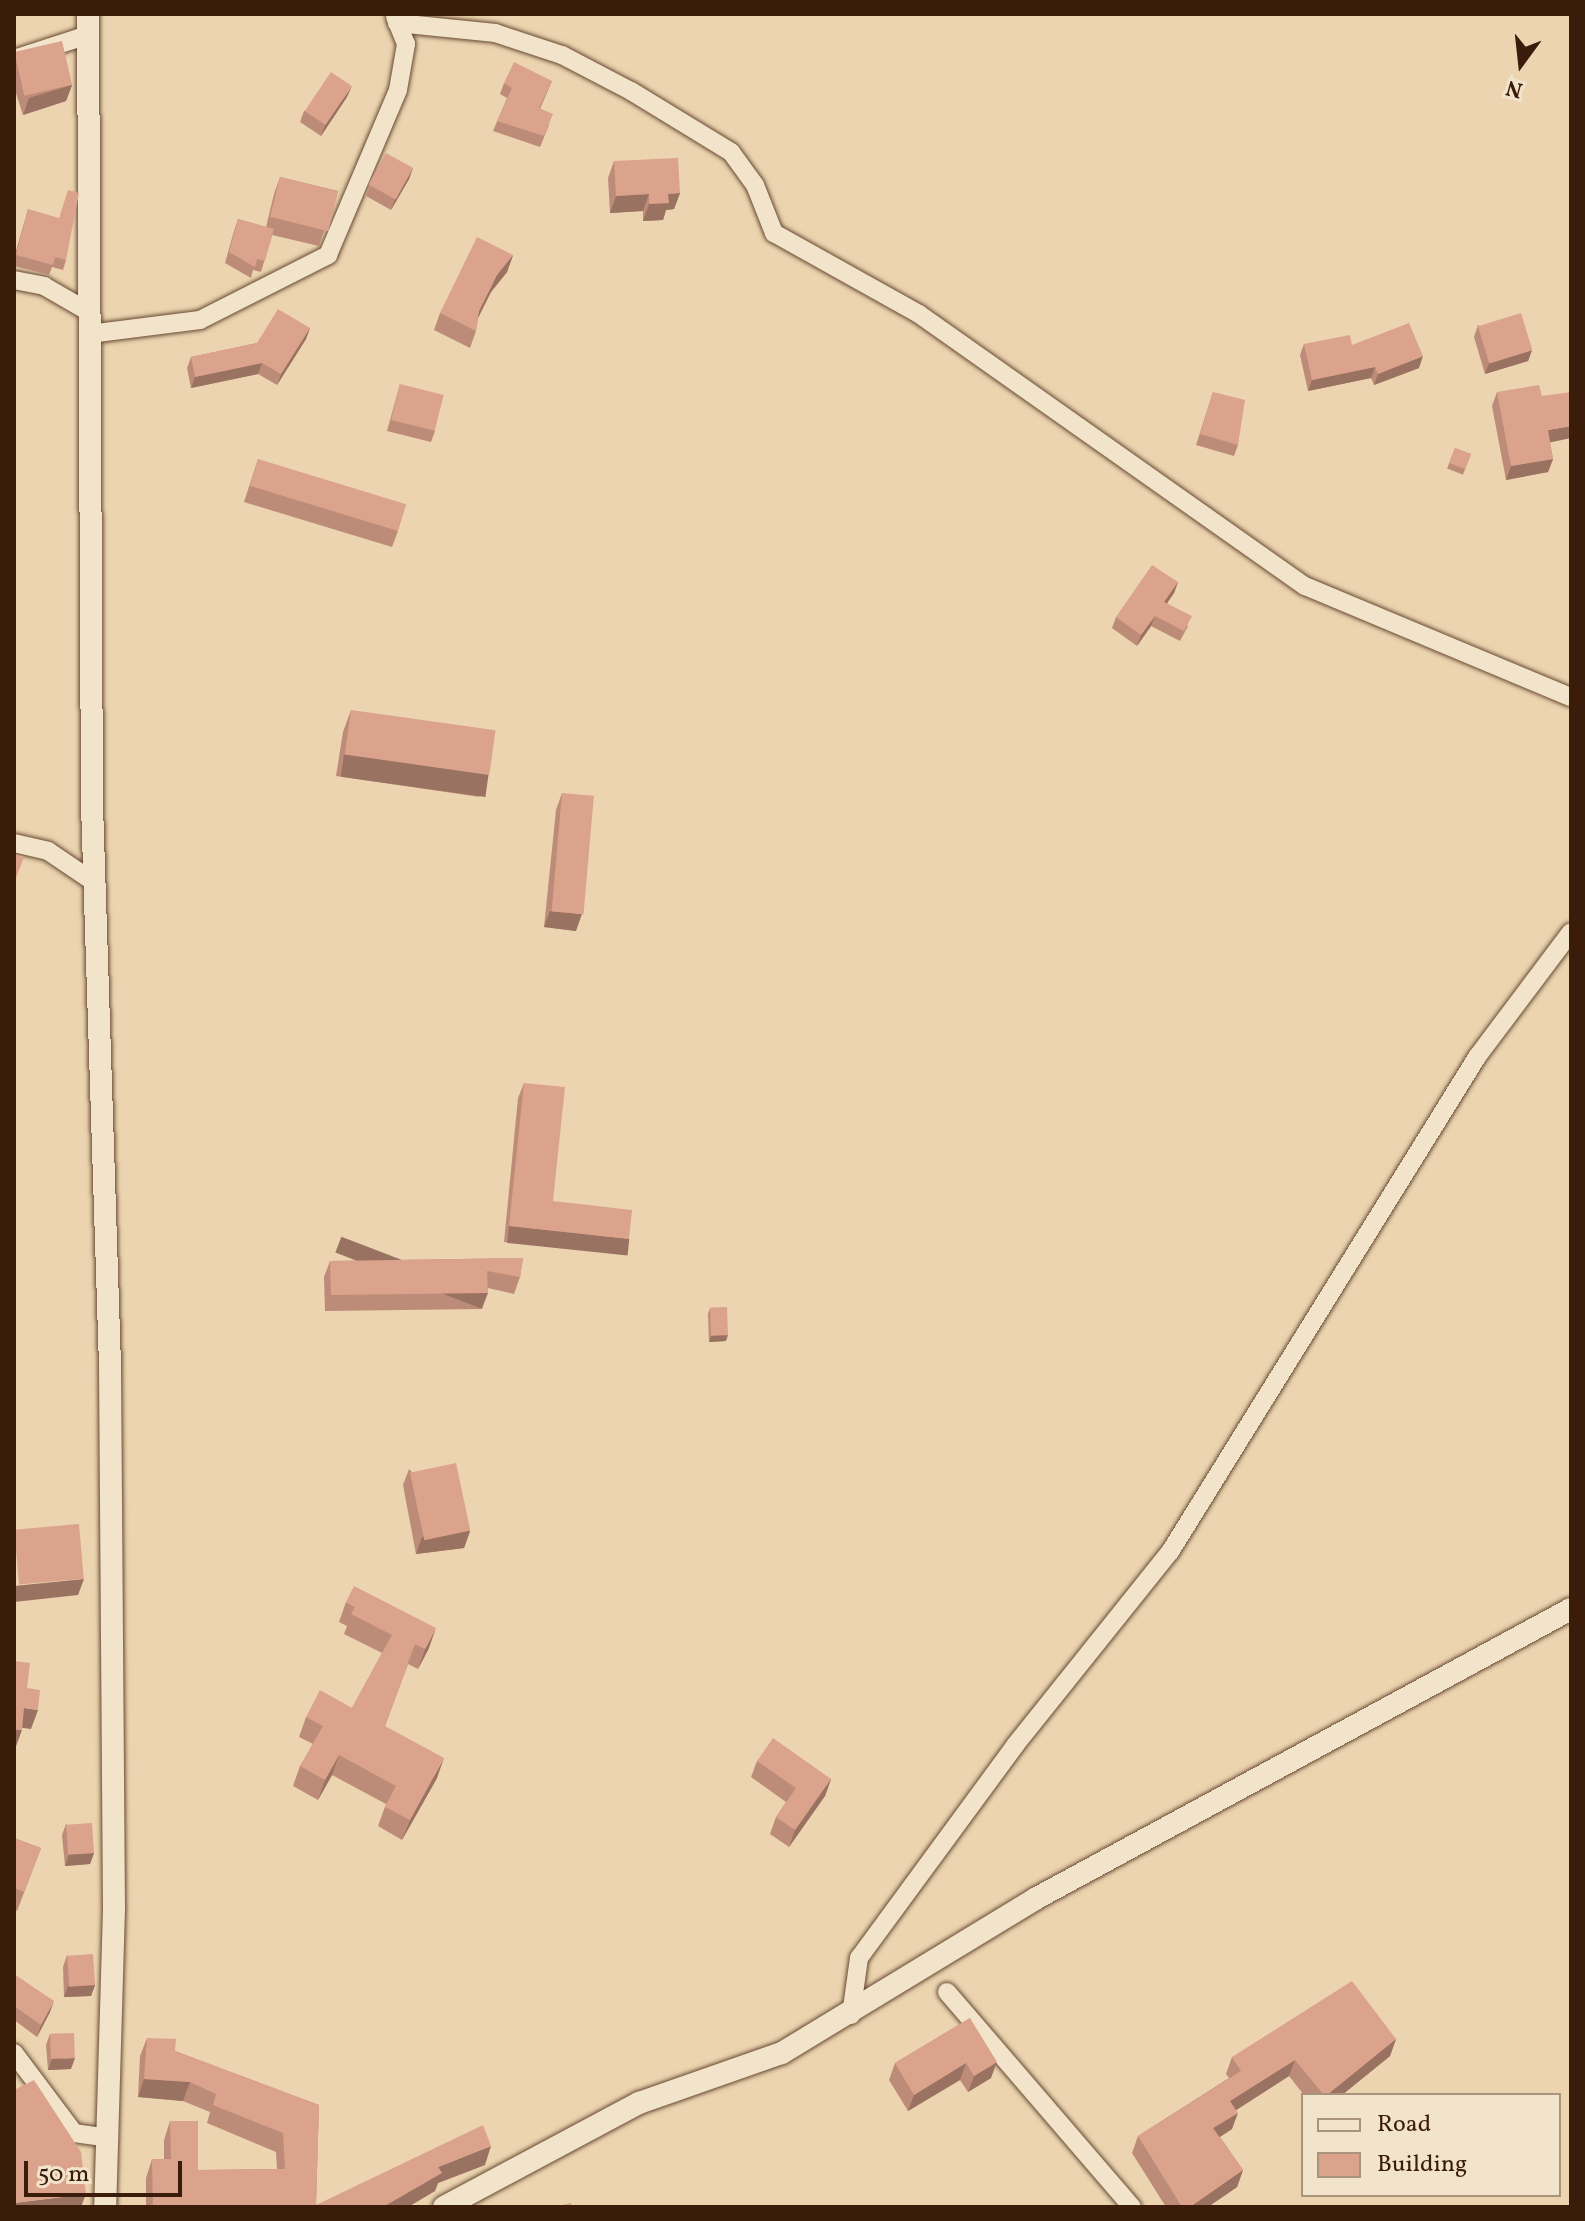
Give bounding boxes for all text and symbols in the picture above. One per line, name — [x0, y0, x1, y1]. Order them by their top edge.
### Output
north arrow — [1481, 24, 1561, 104]
text: N — [1503, 71, 1526, 105]
legend — [1301, 2093, 1561, 2197]
text: Road — [1377, 2108, 1431, 2142]
scale bar — [28, 2145, 186, 2195]
text: Building — [1377, 2148, 1467, 2182]
text: 50 m — [38, 2158, 90, 2192]

